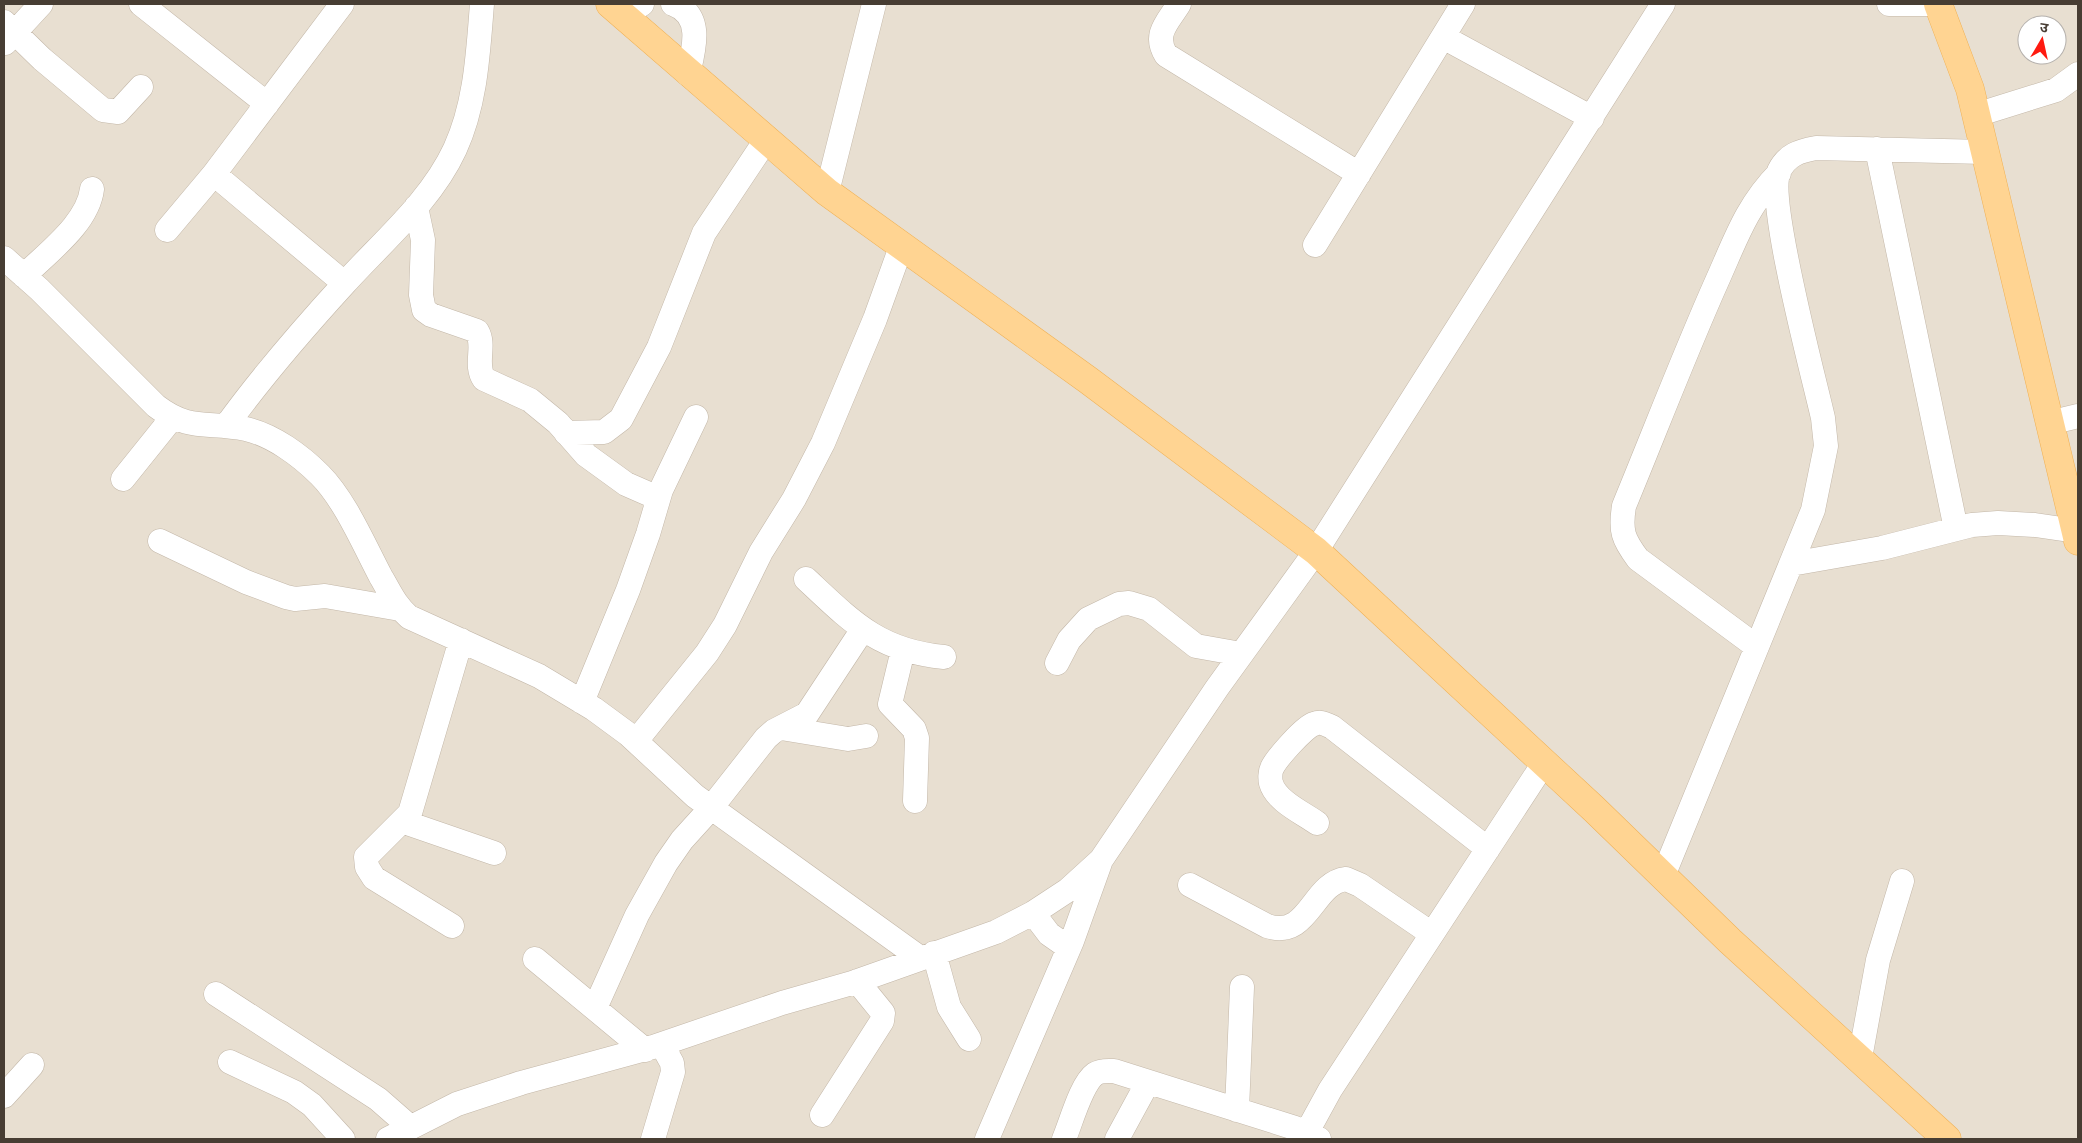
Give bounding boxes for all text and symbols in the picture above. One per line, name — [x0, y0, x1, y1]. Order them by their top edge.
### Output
north arrow — [2017, 15, 2067, 65]
text: उ — [2038, 16, 2051, 38]

